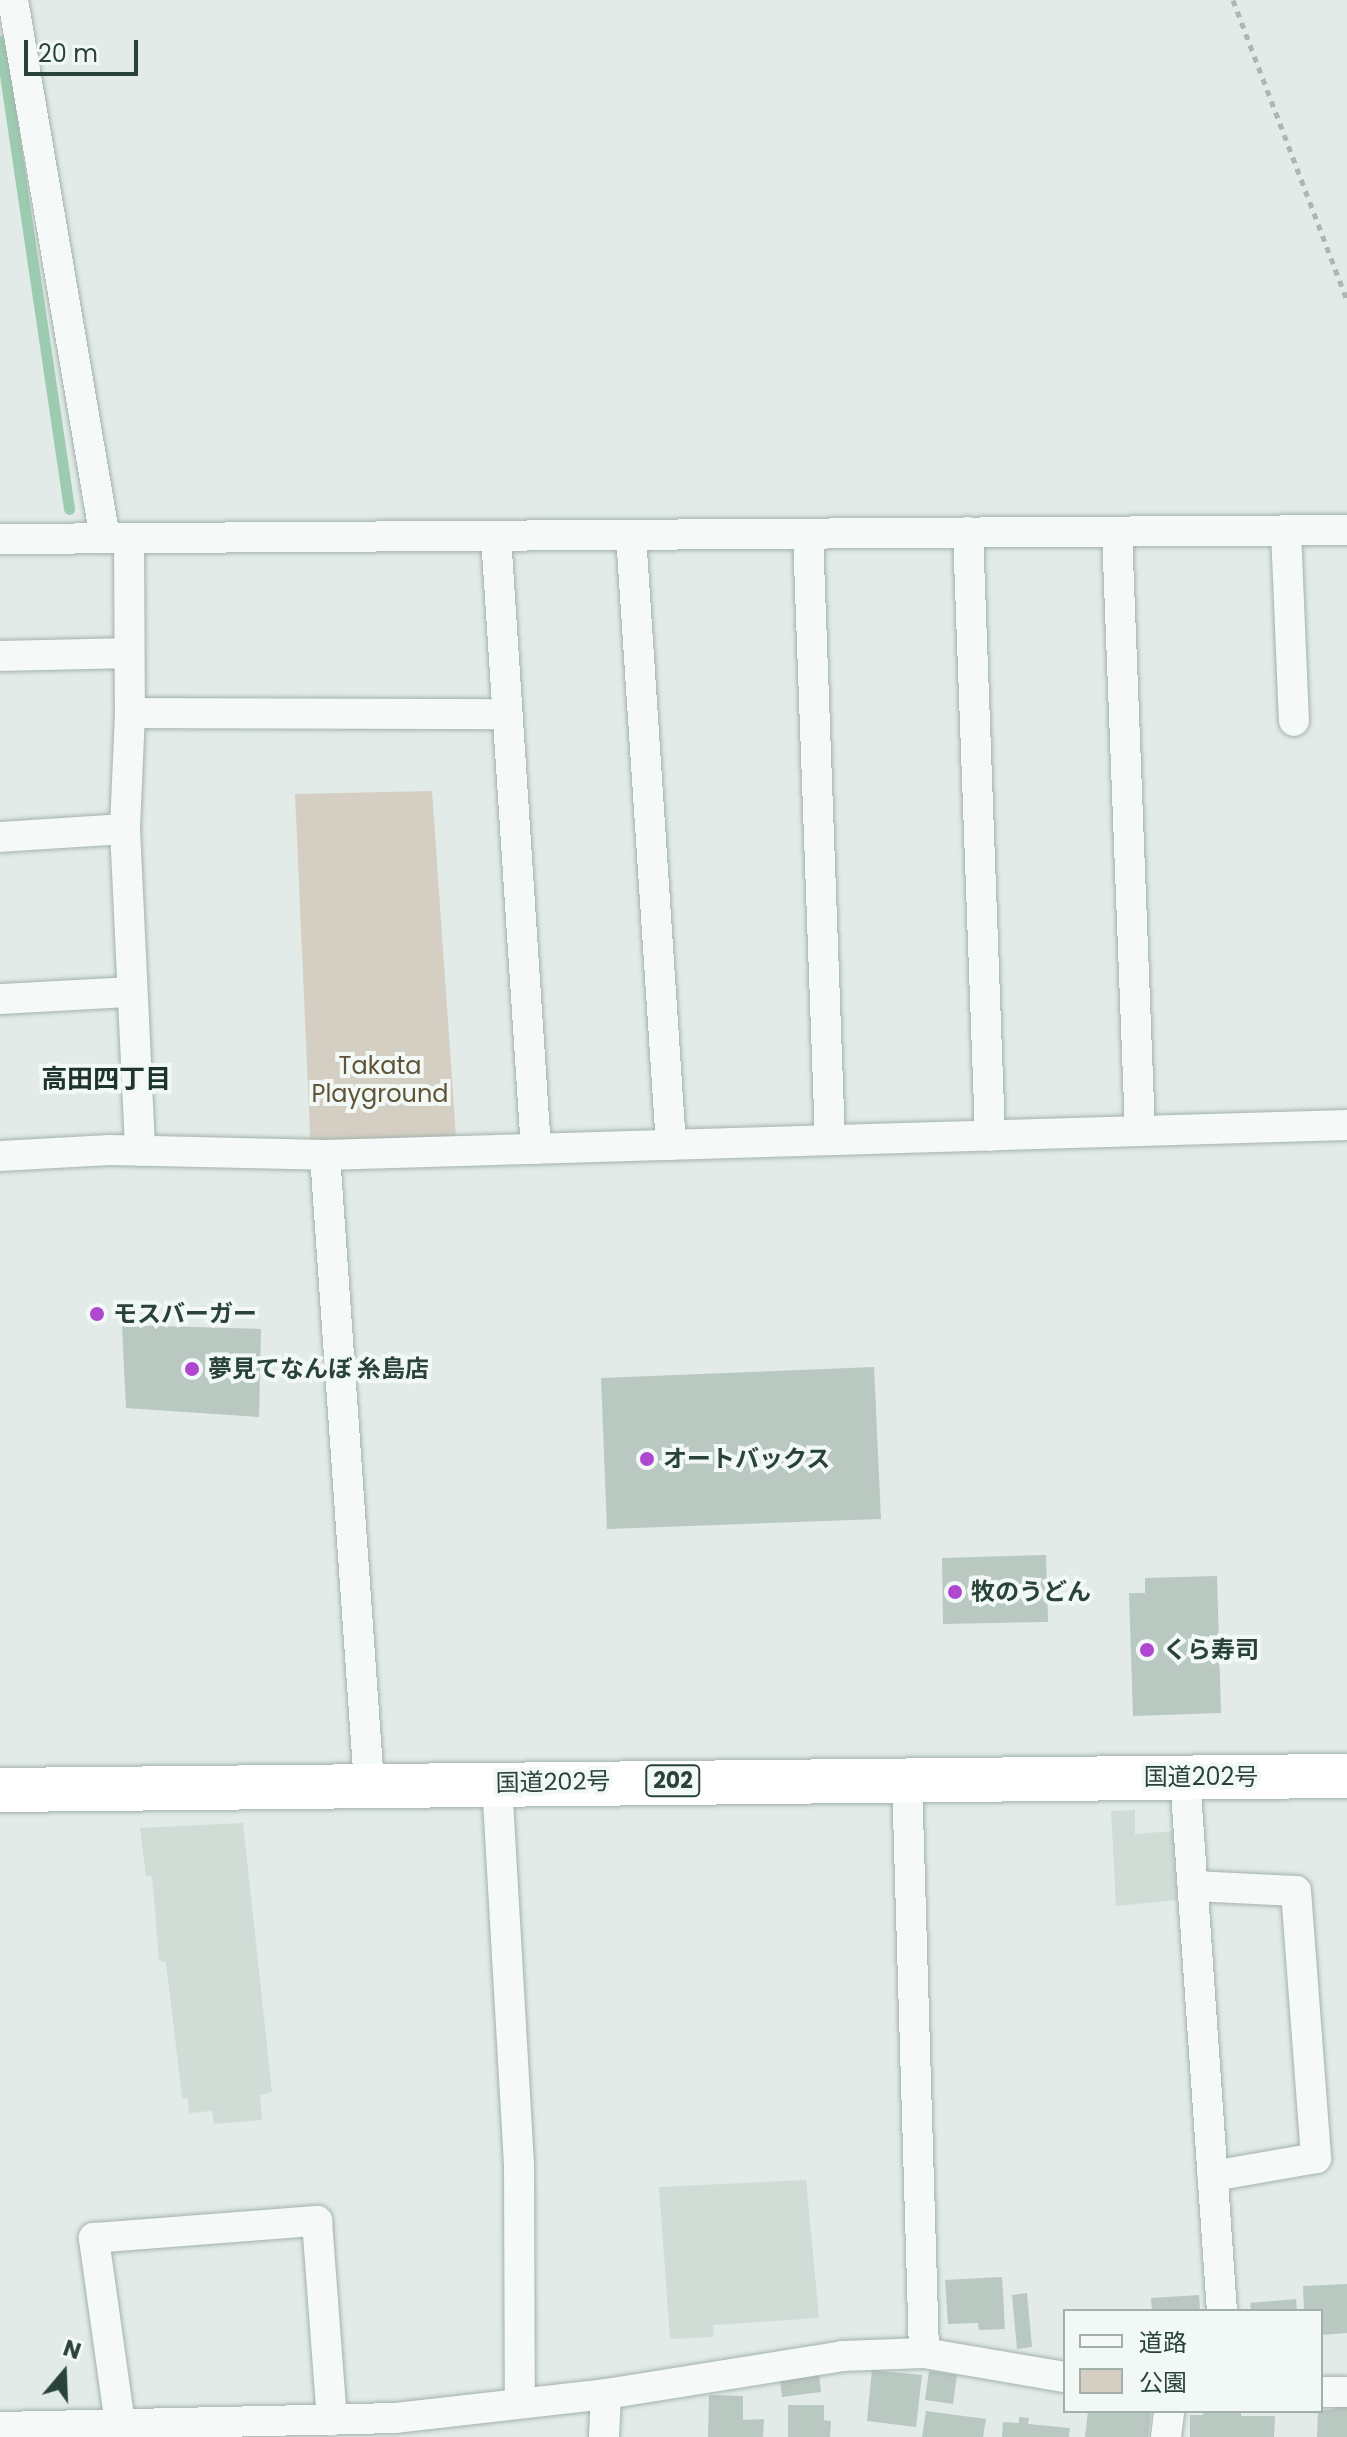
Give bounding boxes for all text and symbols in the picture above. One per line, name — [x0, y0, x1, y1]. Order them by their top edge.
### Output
scale bar — [28, 24, 142, 74]
text: 20 m — [38, 37, 98, 70]
park label: Takata Playground — [311, 1052, 449, 1108]
district label: 高田四丁目 — [41, 1064, 171, 1096]
place label: モスバーガー — [113, 1300, 257, 1328]
marker: モスバーガー — [88, 1305, 106, 1323]
place label: 夢見てなんぼ 糸島店 — [208, 1355, 429, 1383]
marker: 夢見てなんぼ 糸島店 — [183, 1360, 201, 1378]
place label: オートバックス — [663, 1445, 831, 1473]
marker: オートバックス — [638, 1450, 656, 1468]
place label: 牧のうどん — [971, 1578, 1091, 1606]
marker: 牧のうどん — [946, 1583, 964, 1601]
place label: くら寿司 — [1163, 1636, 1259, 1664]
marker: くら寿司 — [1138, 1641, 1156, 1659]
road number: 202 — [645, 1763, 701, 1799]
street label: 国道202号 — [1144, 1763, 1258, 1791]
street label: 国道202号 — [495, 1767, 611, 1797]
legend — [1063, 2309, 1323, 2413]
text: 道路 — [1139, 2326, 1187, 2359]
text: N — [59, 2332, 85, 2367]
north arrow — [24, 2333, 104, 2413]
text: 公園 — [1139, 2366, 1187, 2399]

